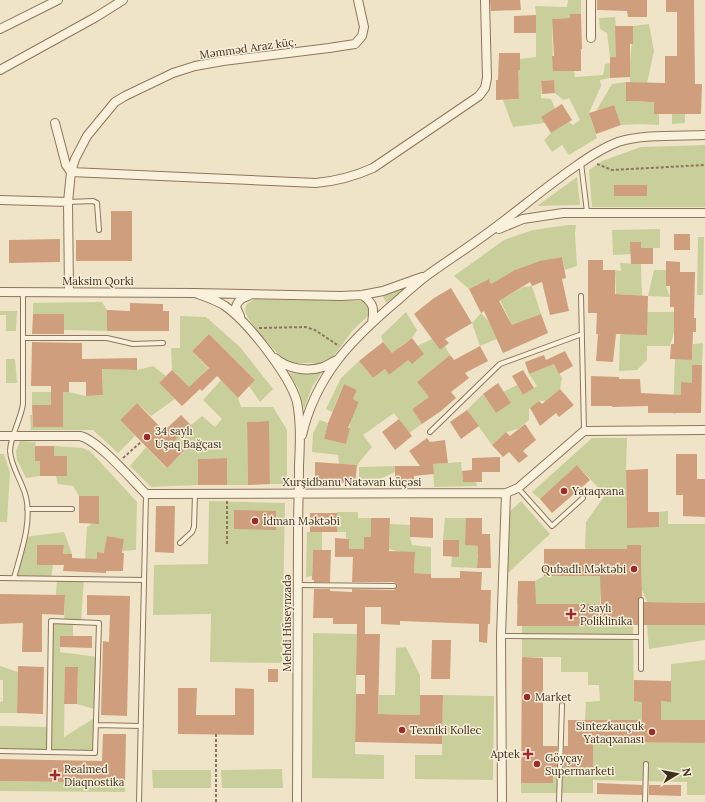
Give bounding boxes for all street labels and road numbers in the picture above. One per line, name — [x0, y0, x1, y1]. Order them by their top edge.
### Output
street label: Məmməd Araz küç. — [199, 34, 297, 62]
street label: Maksim Qorki — [62, 274, 134, 288]
street label: Xurşidbanu Natəvan küçəsi — [283, 475, 421, 489]
street label: Mehdi Hüseynzadə — [280, 574, 294, 672]

